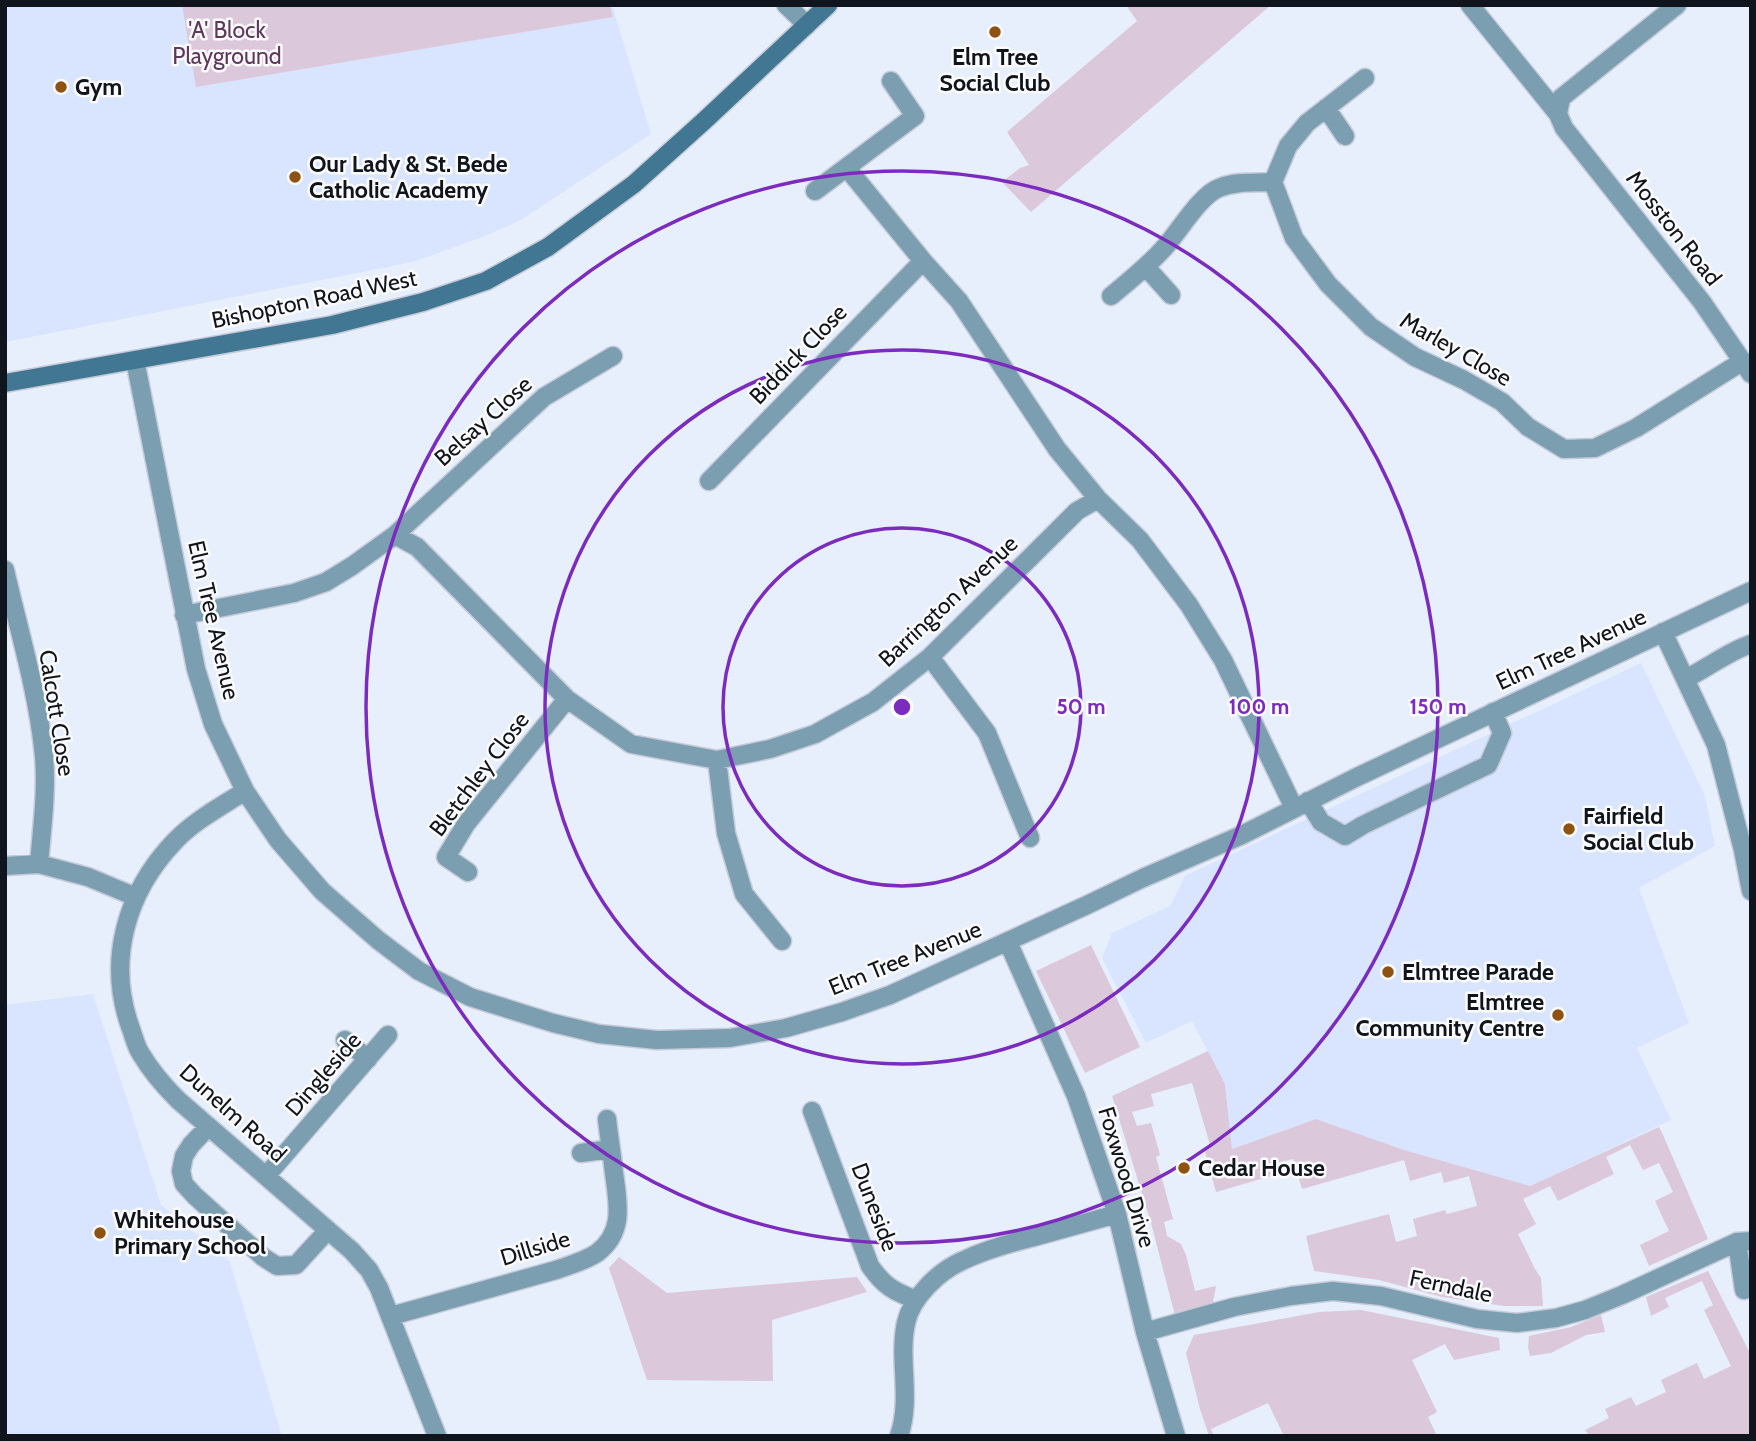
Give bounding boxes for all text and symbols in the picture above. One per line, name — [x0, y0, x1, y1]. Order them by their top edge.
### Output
park label: 'A' Block Playground — [172, 16, 282, 70]
marker: Elm Tree Social Club — [987, 24, 1003, 40]
place label: Elm Tree Social Club — [940, 43, 1050, 97]
place label: Gym — [75, 73, 122, 101]
marker: Gym — [53, 79, 69, 95]
place label: Our Lady & St. Bede Catholic Academy — [309, 150, 508, 204]
street label: Mosston Road — [1620, 165, 1728, 291]
marker: Our Lady & St. Bede Catholic Academy — [287, 169, 303, 185]
street label: Bishopton Road West — [209, 264, 419, 334]
street label: Biddick Close — [743, 298, 853, 410]
street label: Marley Close — [1395, 306, 1517, 392]
street label: Belsay Close — [429, 370, 538, 472]
street label: Barrington Avenue — [873, 529, 1023, 673]
street label: Elm Tree Avenue — [182, 538, 246, 702]
street label: Elm Tree Avenue — [1491, 602, 1651, 696]
street label: Calcott Close — [33, 648, 81, 778]
text: 50 m — [1056, 694, 1106, 719]
text: 100 m — [1229, 694, 1289, 719]
text: 150 m — [1410, 694, 1466, 719]
centre of rings — [890, 695, 914, 719]
street label: Bletchley Close — [423, 706, 535, 842]
place label: Fairfield Social Club — [1583, 802, 1694, 856]
marker: Fairfield Social Club — [1561, 821, 1577, 837]
street label: Elm Tree Avenue — [824, 915, 986, 1001]
place label: Elmtree Parade — [1402, 958, 1554, 986]
marker: Elmtree Parade — [1380, 964, 1396, 980]
place label: Elmtree Community Centre — [1356, 988, 1544, 1042]
marker: Elmtree Community Centre — [1550, 1007, 1566, 1023]
street label: Dingleside — [279, 1026, 367, 1122]
street label: Dunelm Road — [174, 1058, 292, 1168]
street label: Foxwood Drive — [1092, 1103, 1162, 1251]
place label: Cedar House — [1198, 1154, 1325, 1182]
street label: Duneside — [845, 1159, 905, 1255]
marker: Cedar House — [1176, 1160, 1192, 1176]
place label: Whitehouse Primary School — [114, 1206, 266, 1260]
street label: Dillside — [497, 1224, 573, 1272]
marker: Whitehouse Primary School — [92, 1225, 108, 1241]
street label: Ferndale — [1407, 1264, 1495, 1308]

